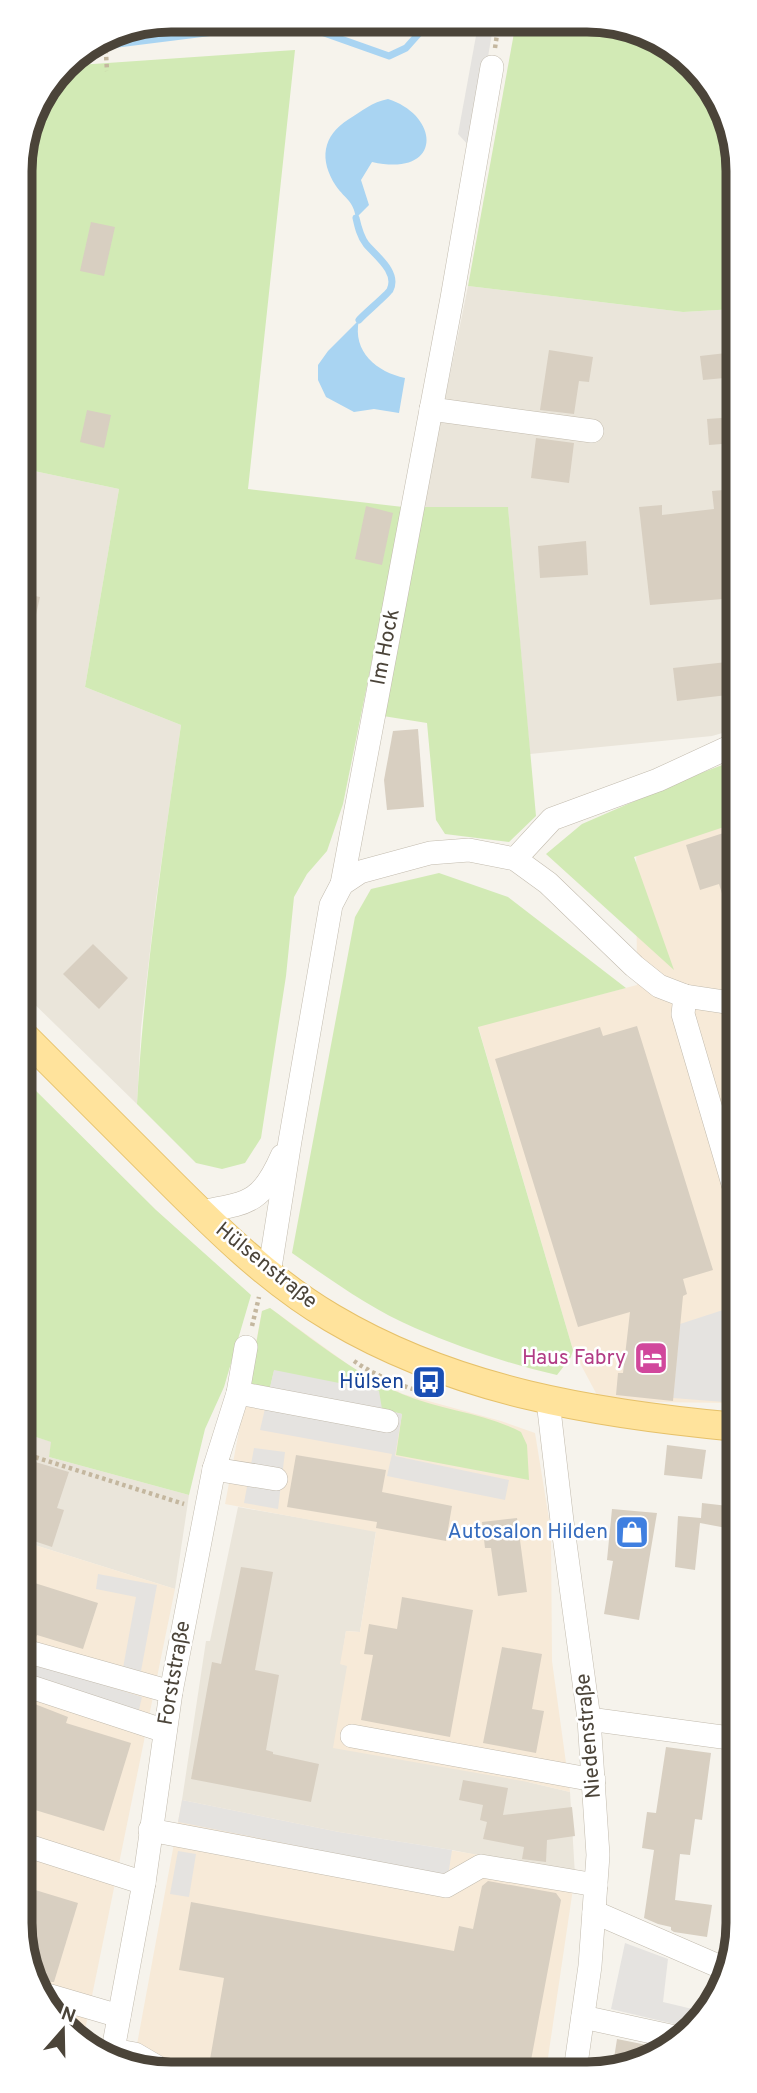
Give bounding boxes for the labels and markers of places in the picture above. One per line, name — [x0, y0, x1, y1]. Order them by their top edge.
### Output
hotel icon: Haus Fabry — [632, 1339, 670, 1377]
place label: Haus Fabry — [522, 1345, 626, 1372]
bus stop icon: Hülsen — [410, 1363, 448, 1401]
place label: Hülsen — [339, 1369, 404, 1396]
shop icon: Autosalon Hilden — [613, 1513, 651, 1551]
place label: Autosalon Hilden — [448, 1519, 608, 1546]

